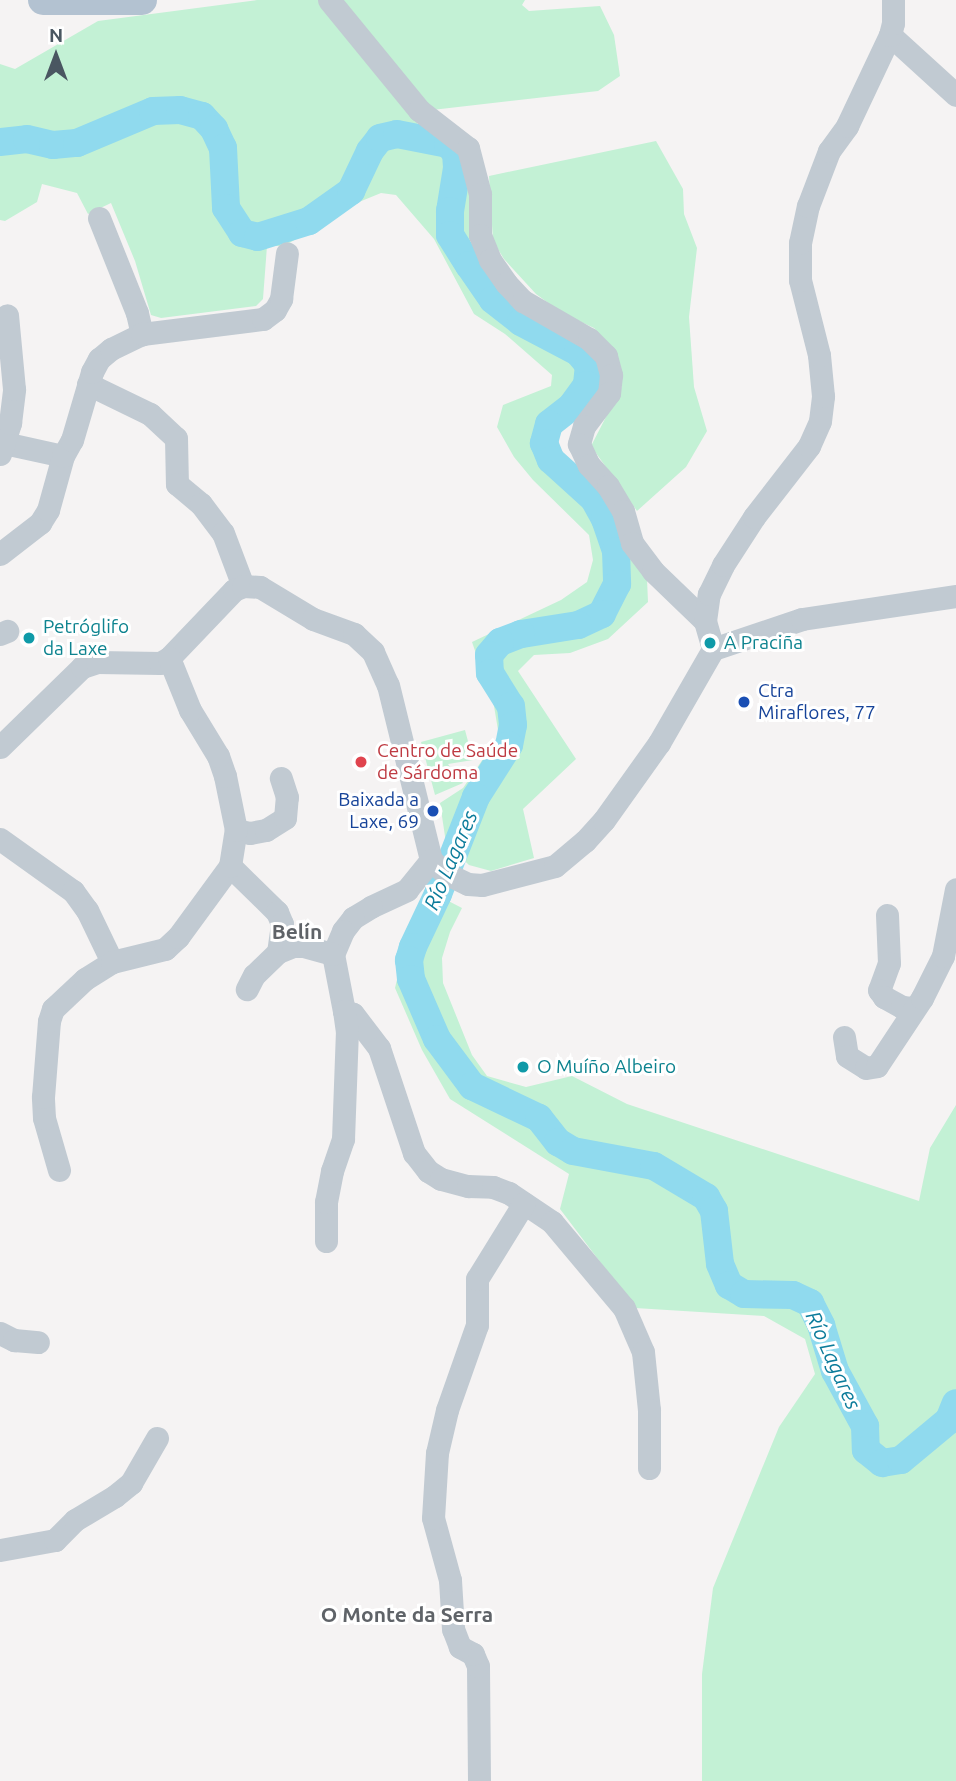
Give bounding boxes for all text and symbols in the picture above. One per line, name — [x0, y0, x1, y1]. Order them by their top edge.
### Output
north arrow — [21, 21, 91, 91]
text: N — [49, 24, 63, 46]
place label: Petróglifo da Laxe — [43, 616, 129, 660]
marker: Petróglifo da Laxe — [21, 630, 37, 646]
place label: A Praciña — [724, 632, 803, 654]
marker: A Praciña — [702, 635, 718, 651]
place label: Ctra Miraflores, 77 — [758, 680, 876, 724]
marker: Ctra Miraflores, 77 — [736, 694, 752, 710]
place label: Centro de Saúde de Sárdoma — [377, 740, 518, 784]
marker: Centro de Saúde de Sárdoma — [351, 752, 371, 772]
place label: Baixada a Laxe, 69 — [338, 789, 419, 833]
marker: Baixada a Laxe, 69 — [425, 803, 441, 819]
water label: Río Lagares — [418, 807, 482, 913]
district label: Belín — [272, 918, 322, 944]
place label: O Muíño Albeiro — [537, 1056, 676, 1078]
marker: O Muíño Albeiro — [515, 1059, 531, 1075]
water label: Río Lagares — [801, 1307, 867, 1413]
district label: O Monte da Serra — [321, 1601, 493, 1627]

